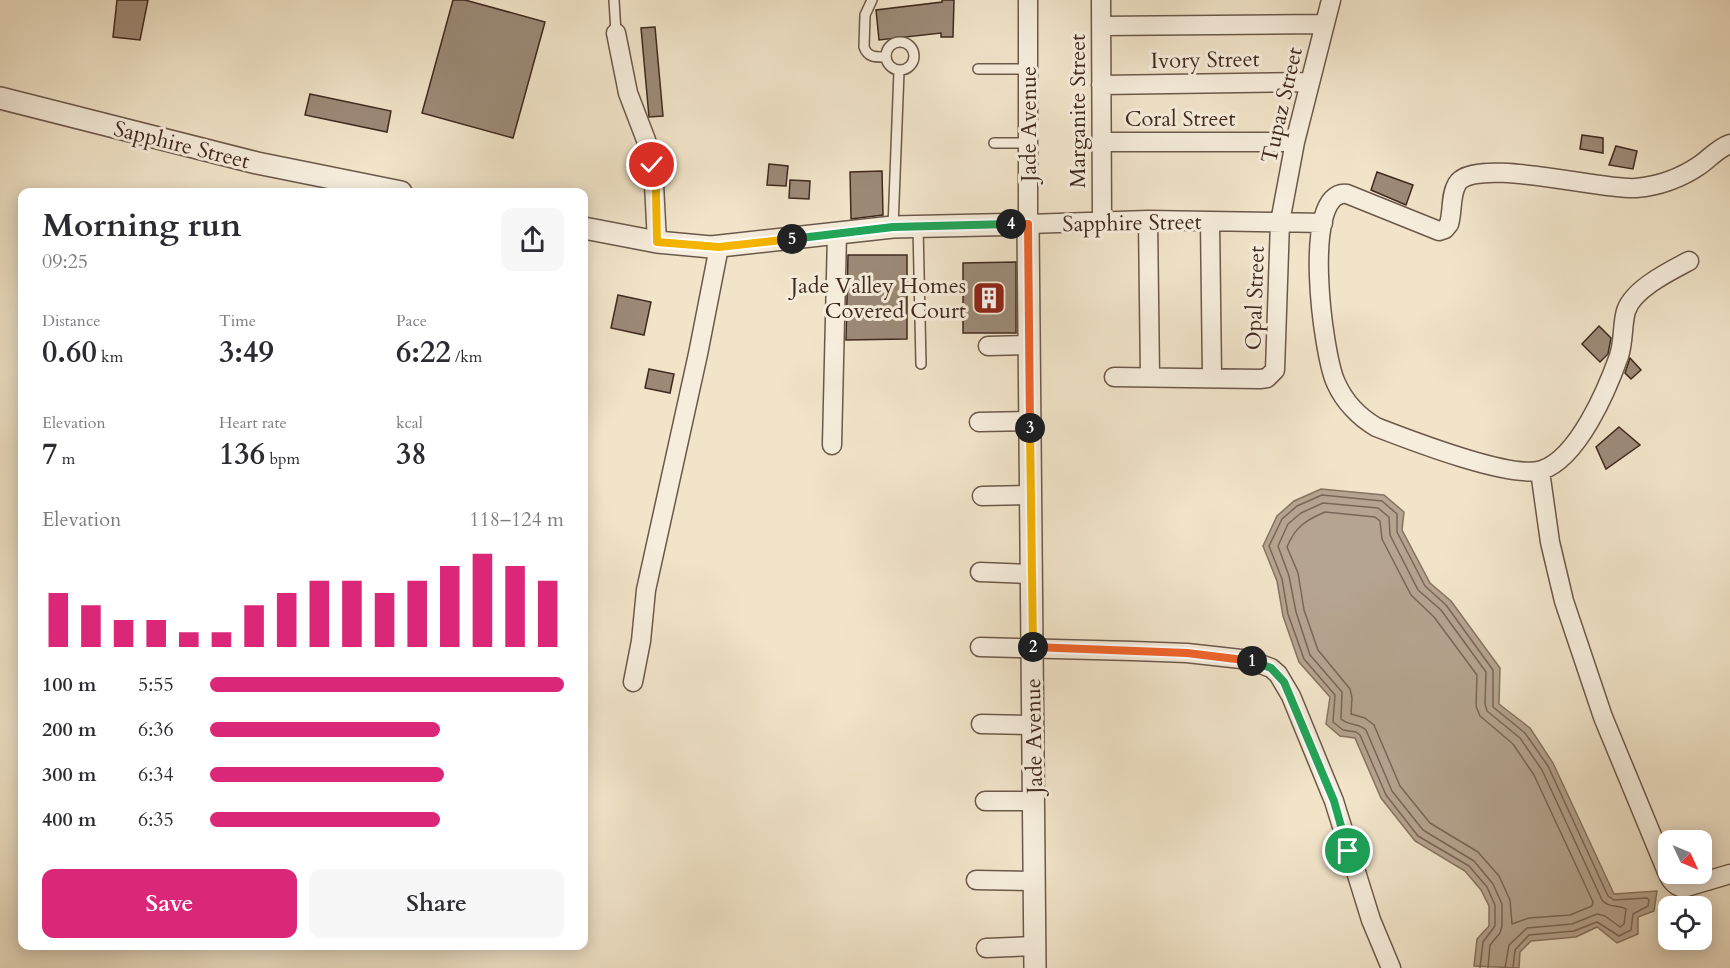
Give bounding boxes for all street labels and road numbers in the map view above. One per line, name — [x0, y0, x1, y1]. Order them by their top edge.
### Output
street label: Marganite Street — [1063, 34, 1093, 188]
street label: Ivory Street — [1150, 44, 1260, 76]
street label: Tupaz Street — [1254, 44, 1310, 166]
street label: Jade Avenue — [1014, 66, 1044, 185]
street label: Coral Street — [1125, 104, 1235, 134]
street label: Sapphire Street — [111, 114, 253, 176]
street label: Sapphire Street — [1062, 207, 1202, 239]
street label: Opal Street — [1238, 245, 1272, 351]
street label: Jade Avenue — [1018, 678, 1050, 797]

